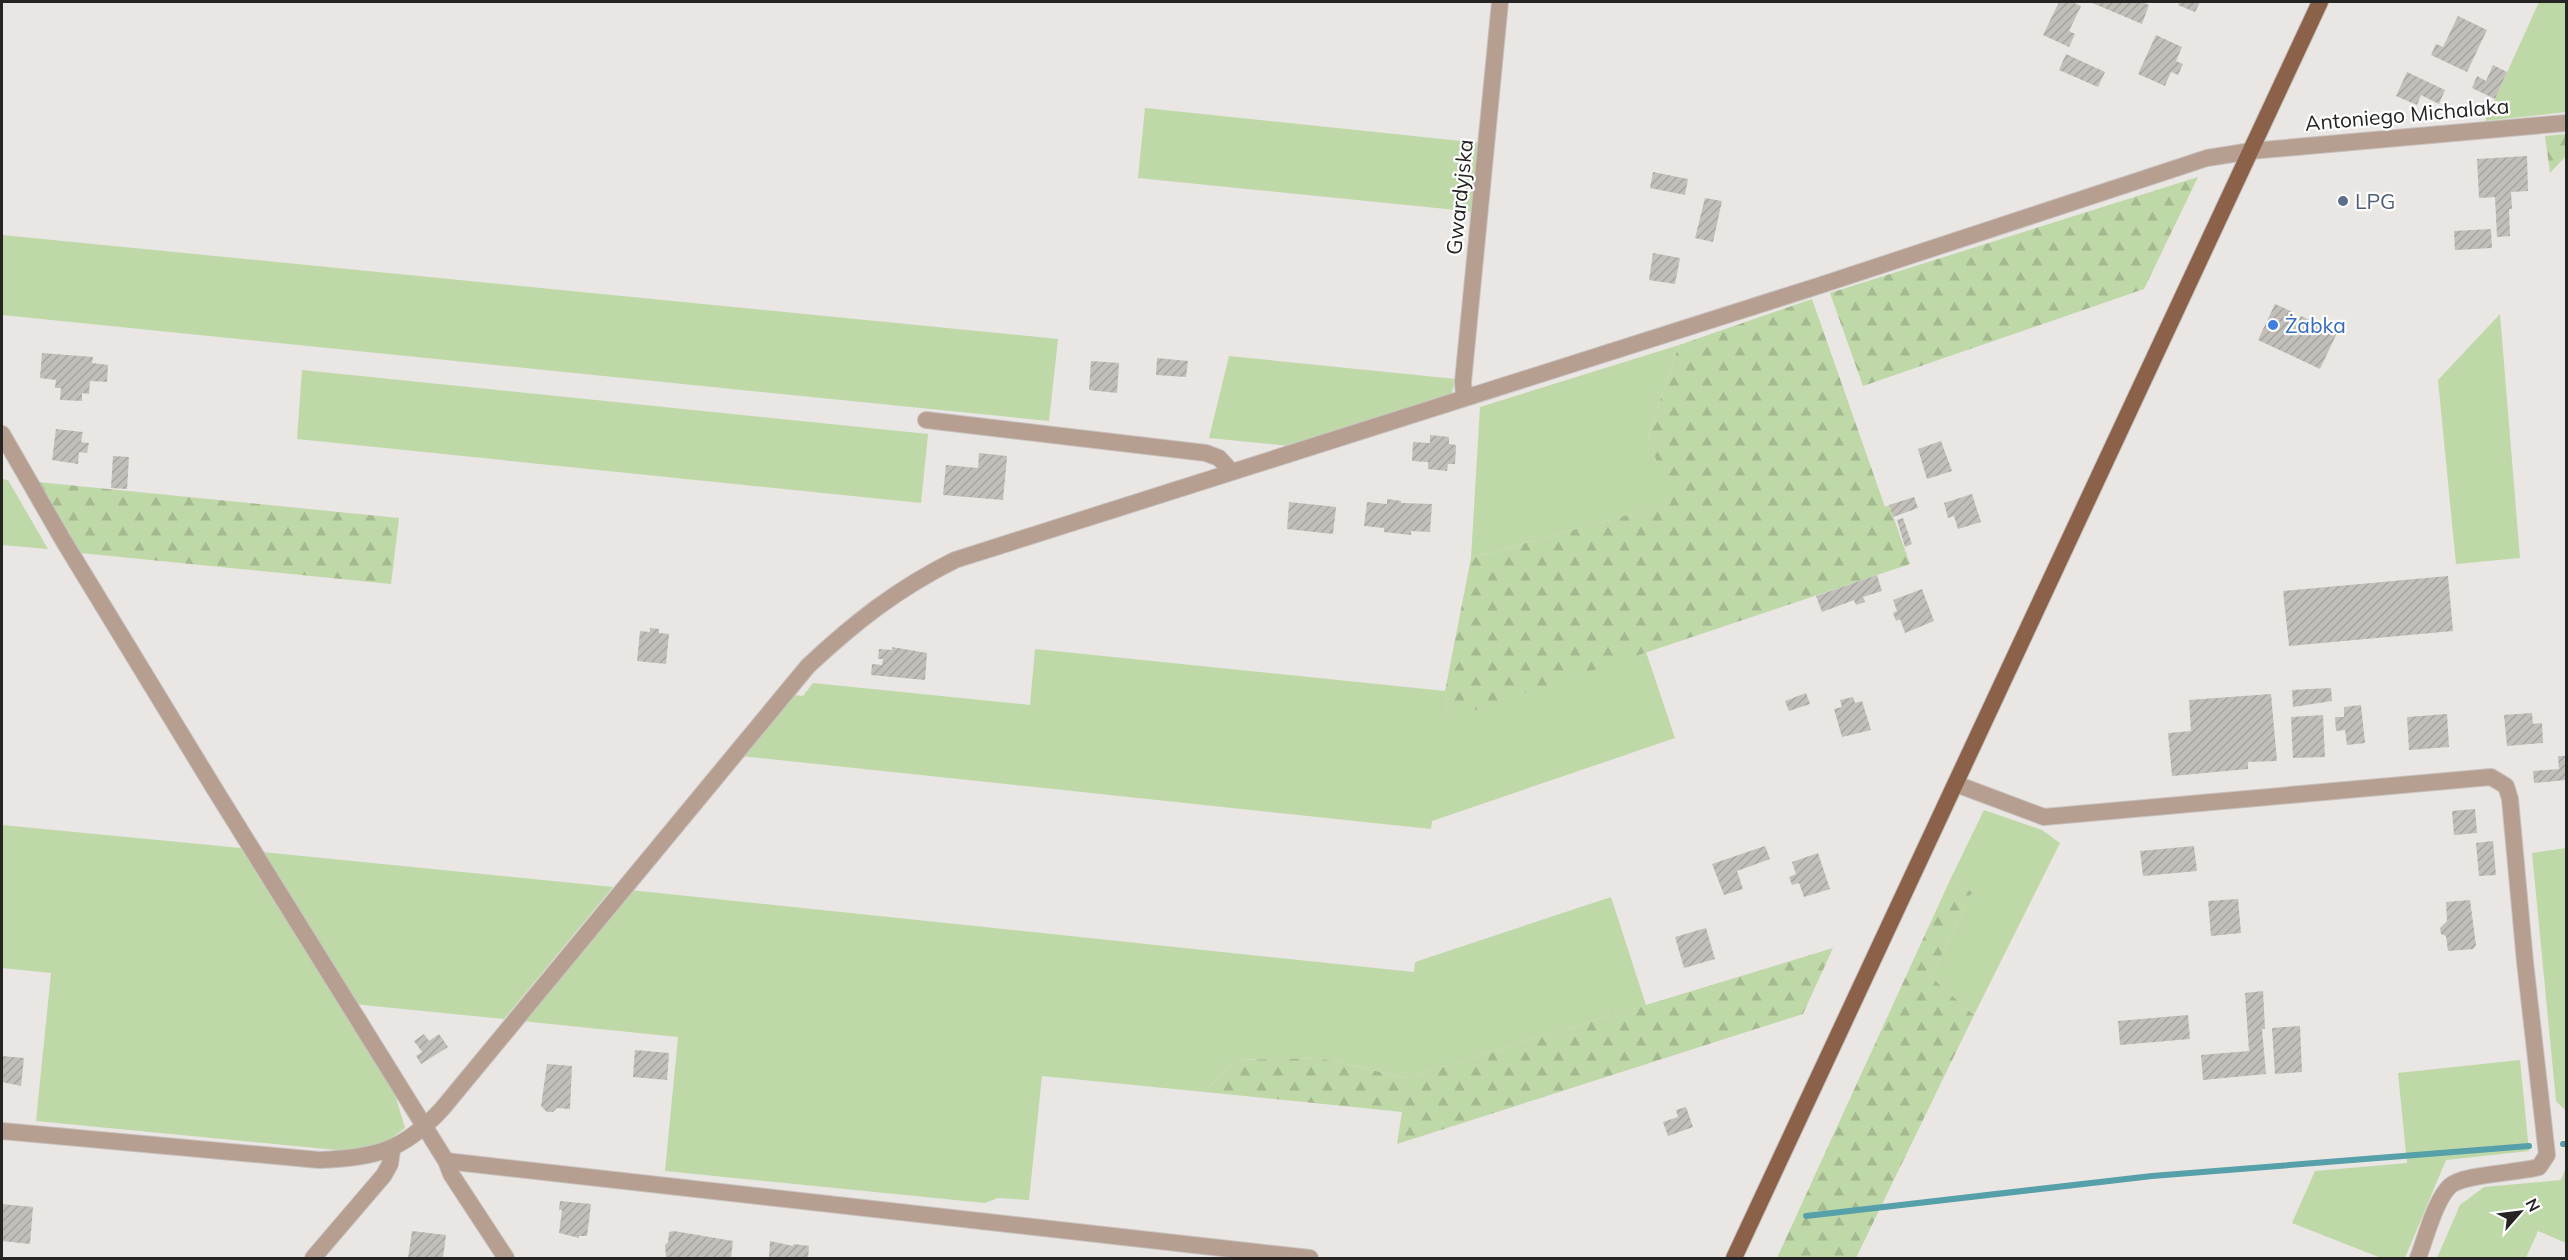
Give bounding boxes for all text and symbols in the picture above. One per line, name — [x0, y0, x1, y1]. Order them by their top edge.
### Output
street label: Antoniego Michalaka — [2304, 92, 2510, 136]
street label: Gwardyjska — [1440, 138, 1478, 256]
place label: LPG — [2355, 188, 2395, 214]
marker: LPG — [2336, 194, 2350, 208]
place label: Żabka — [2285, 312, 2346, 338]
marker: Żabka — [2266, 318, 2280, 332]
north arrow — [2490, 1182, 2550, 1242]
text: N — [2522, 1195, 2545, 1215]

